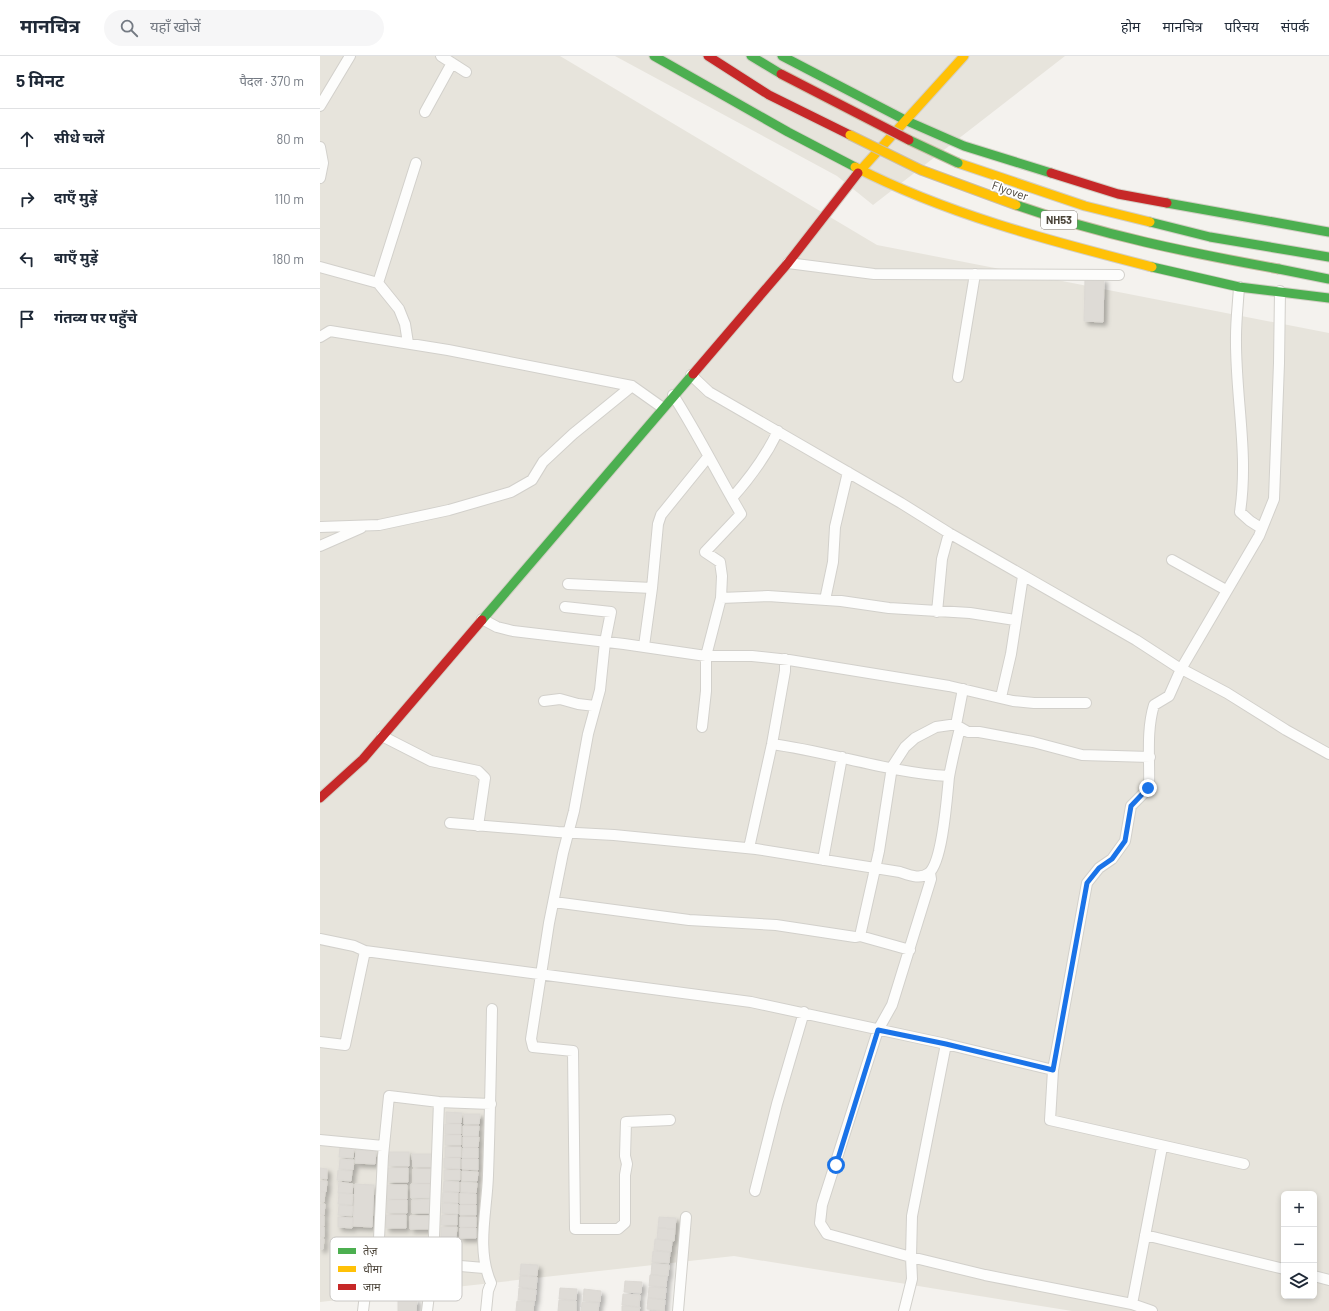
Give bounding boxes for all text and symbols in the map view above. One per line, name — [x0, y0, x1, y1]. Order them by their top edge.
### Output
search box — [104, 10, 384, 46]
text: मानचित्र — [20, 14, 80, 37]
icon: search — [118, 17, 140, 39]
text: यहाँ खोजें — [150, 17, 201, 35]
text: होम — [1121, 18, 1140, 35]
text: मानचित्र — [1162, 18, 1203, 35]
text: परिचय — [1225, 18, 1259, 35]
text: संपर्क — [1281, 18, 1309, 35]
text: 5 मिनट — [16, 70, 64, 90]
text: पैदल · 370 m — [239, 73, 304, 89]
icon: ahead — [16, 128, 38, 150]
text: सीधे चलें — [54, 128, 104, 146]
text: 80 m — [277, 131, 304, 147]
street label: Flyover — [990, 177, 1031, 203]
icon: right — [16, 188, 38, 210]
text: दाएँ मुड़ें — [54, 188, 97, 206]
text: 110 m — [274, 191, 304, 207]
road number: NH53 — [1041, 211, 1077, 229]
icon: left — [16, 248, 38, 270]
text: बाएँ मुड़ें — [54, 248, 98, 266]
text: 180 m — [272, 251, 304, 267]
icon: arrive — [16, 308, 38, 330]
text: गंतव्य पर पहुँचे — [54, 308, 137, 326]
route end — [1139, 779, 1157, 797]
route start — [827, 1156, 845, 1174]
map controls — [1281, 1191, 1317, 1299]
button: + — [1281, 1191, 1317, 1227]
button: − — [1281, 1227, 1317, 1263]
legend — [330, 1237, 462, 1301]
text: तेज़ — [363, 1244, 378, 1257]
text: धीमा — [363, 1262, 382, 1275]
button: layers — [1281, 1263, 1317, 1299]
text: जाम — [363, 1280, 381, 1293]

